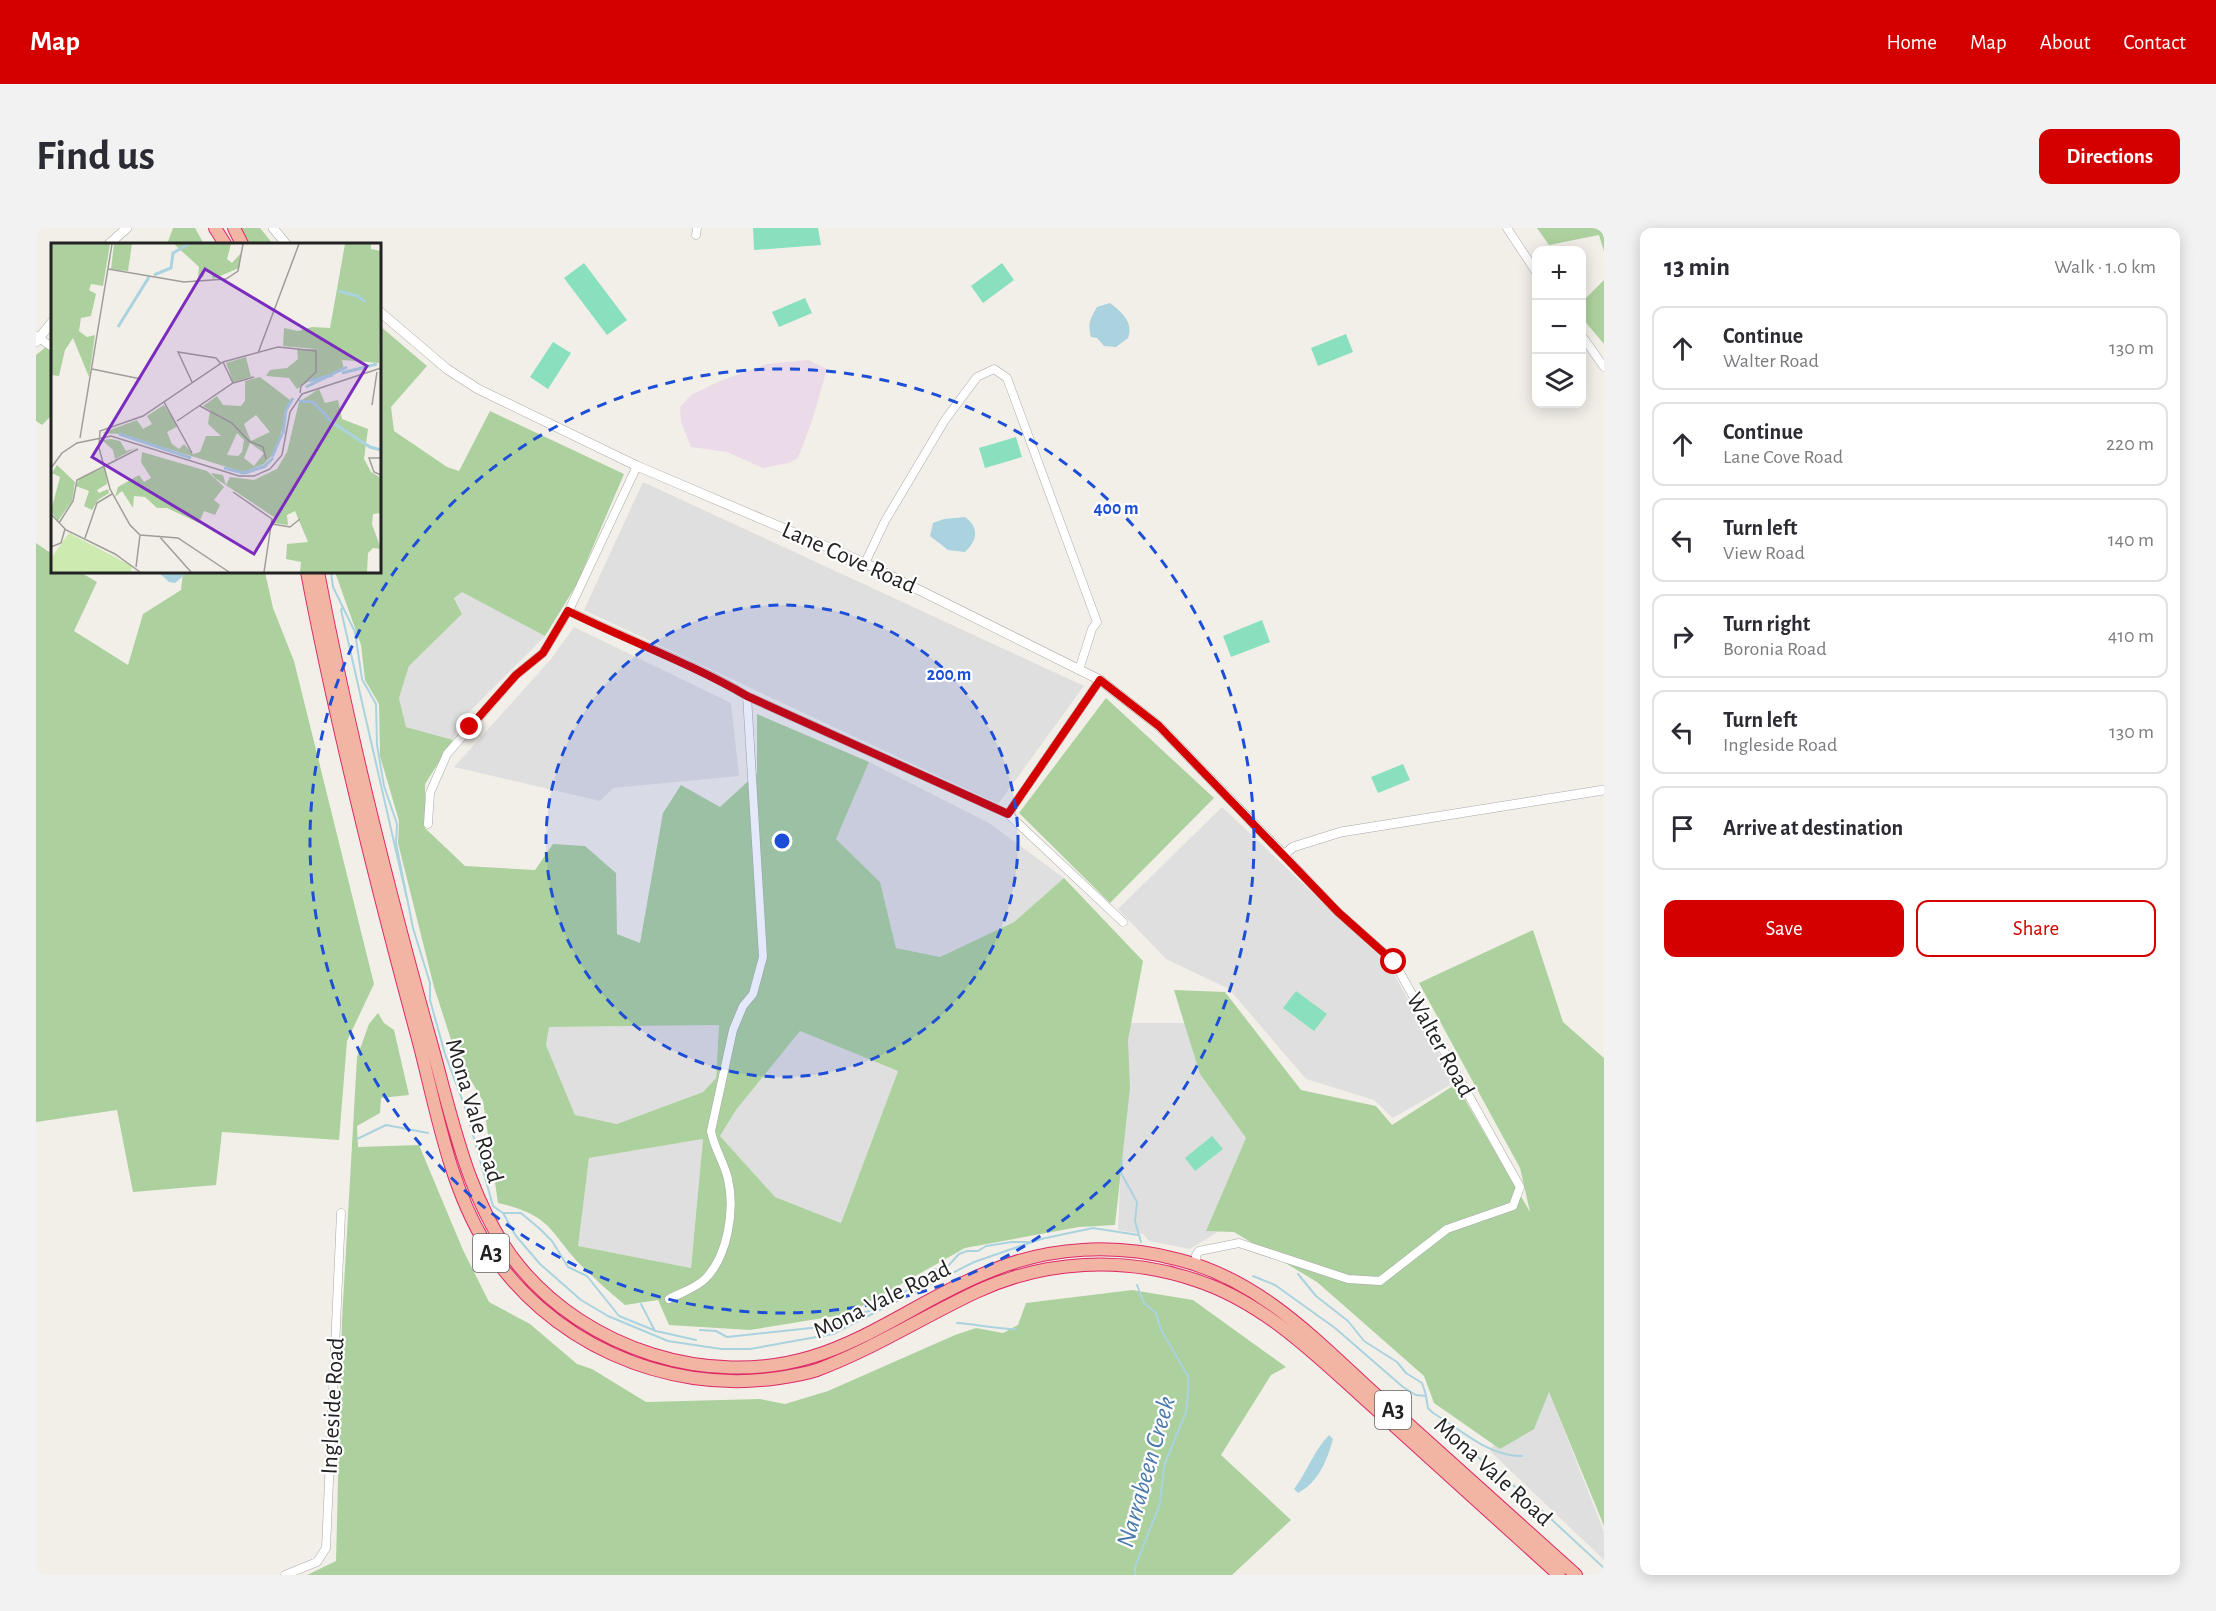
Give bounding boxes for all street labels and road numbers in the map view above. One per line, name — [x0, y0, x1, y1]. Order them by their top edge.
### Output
street label: Lane Cove Road — [778, 518, 920, 598]
street label: Walter Road — [1402, 989, 1478, 1101]
street label: Mona Vale Road — [441, 1036, 507, 1186]
road number: A3 — [473, 1234, 509, 1272]
street label: Mona Vale Road — [810, 1256, 954, 1344]
street label: Ingleside Road — [317, 1337, 349, 1475]
road number: A3 — [1375, 1391, 1411, 1429]
street label: Mona Vale Road — [1429, 1413, 1557, 1531]

